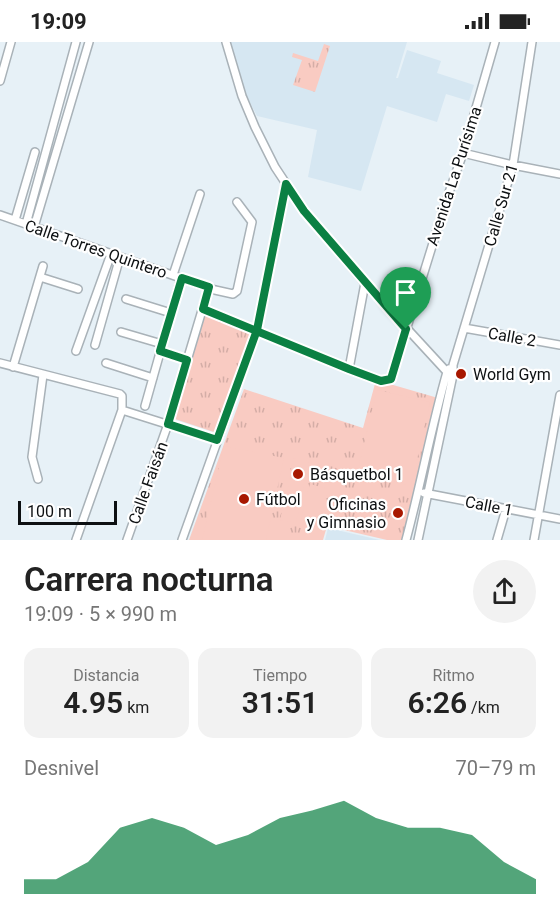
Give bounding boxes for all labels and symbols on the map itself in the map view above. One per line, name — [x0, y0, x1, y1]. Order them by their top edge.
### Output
street label: Avenida La Purísima — [423, 104, 485, 248]
street label: Calle Sur 21 — [480, 162, 522, 248]
street label: Calle Torres Quintero — [22, 216, 170, 282]
pin — [380, 267, 431, 329]
street label: Calle 2 — [487, 323, 537, 351]
place label: World Gym — [473, 365, 551, 384]
marker: World Gym — [454, 367, 468, 381]
street label: Calle Faisán — [124, 439, 172, 527]
place label: Básquetbol 1 — [310, 465, 404, 484]
marker: Básquetbol 1 — [291, 467, 305, 481]
place label: Fútbol — [256, 490, 301, 509]
marker: Fútbol — [237, 492, 251, 506]
street label: Calle 1 — [463, 492, 515, 520]
place label: Oficinas y Gimnasio — [307, 495, 386, 532]
scale bar — [18, 498, 117, 526]
marker: Oficinas y Gimnasio — [391, 506, 405, 520]

